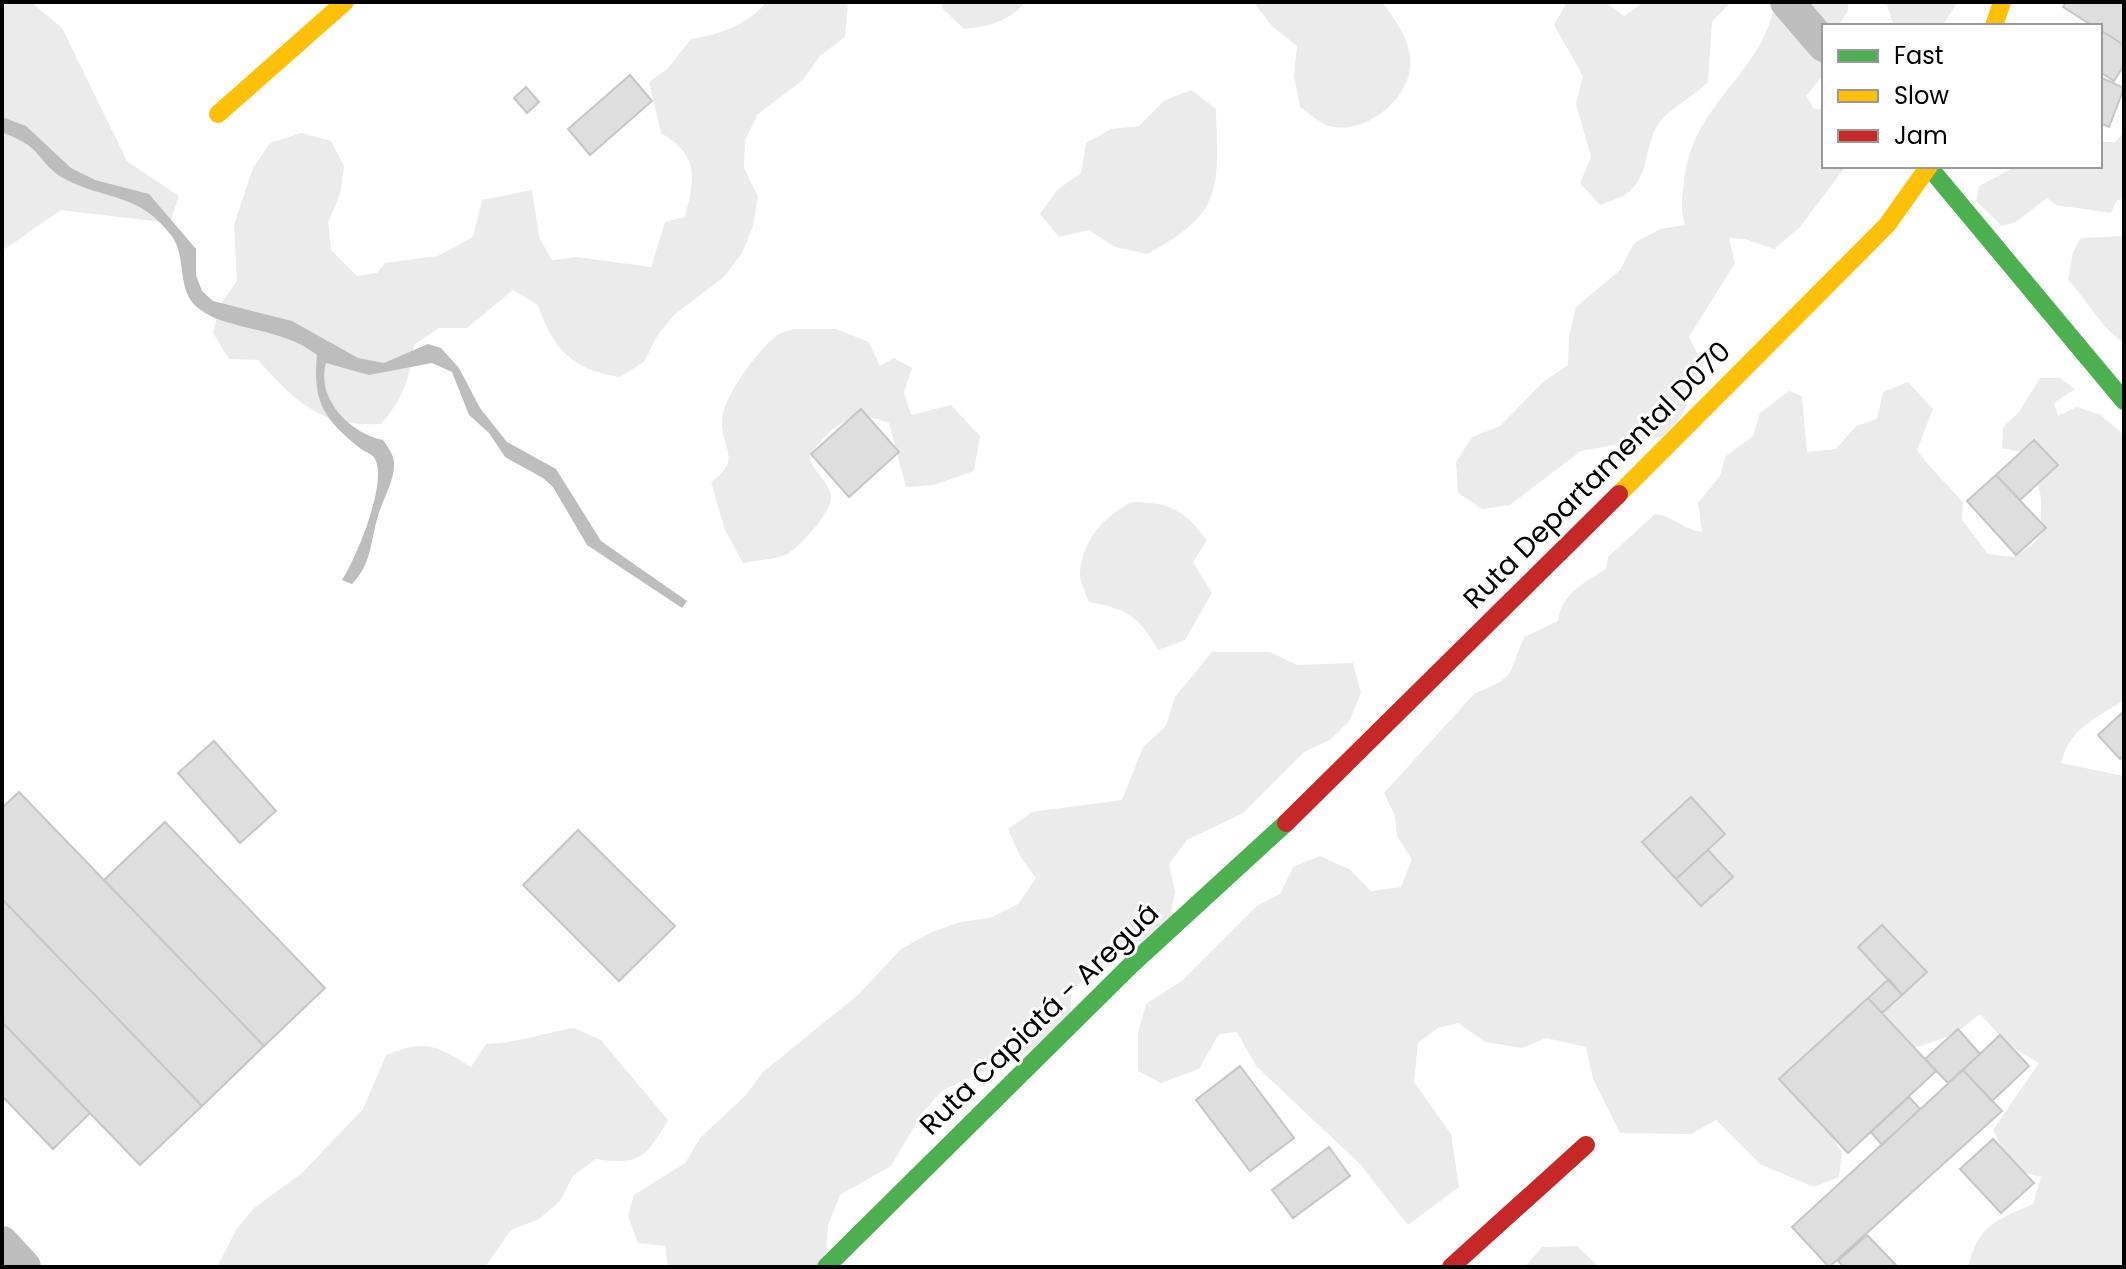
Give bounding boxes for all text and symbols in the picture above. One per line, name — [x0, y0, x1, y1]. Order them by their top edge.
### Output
legend — [1822, 24, 2102, 168]
text: Fast — [1894, 39, 1944, 72]
text: Slow — [1894, 79, 1949, 112]
text: Jam — [1894, 119, 1948, 152]
street label: Ruta Departamental D070 — [1455, 333, 1739, 617]
street label: Ruta Capiatá - Areguá — [911, 894, 1167, 1144]

